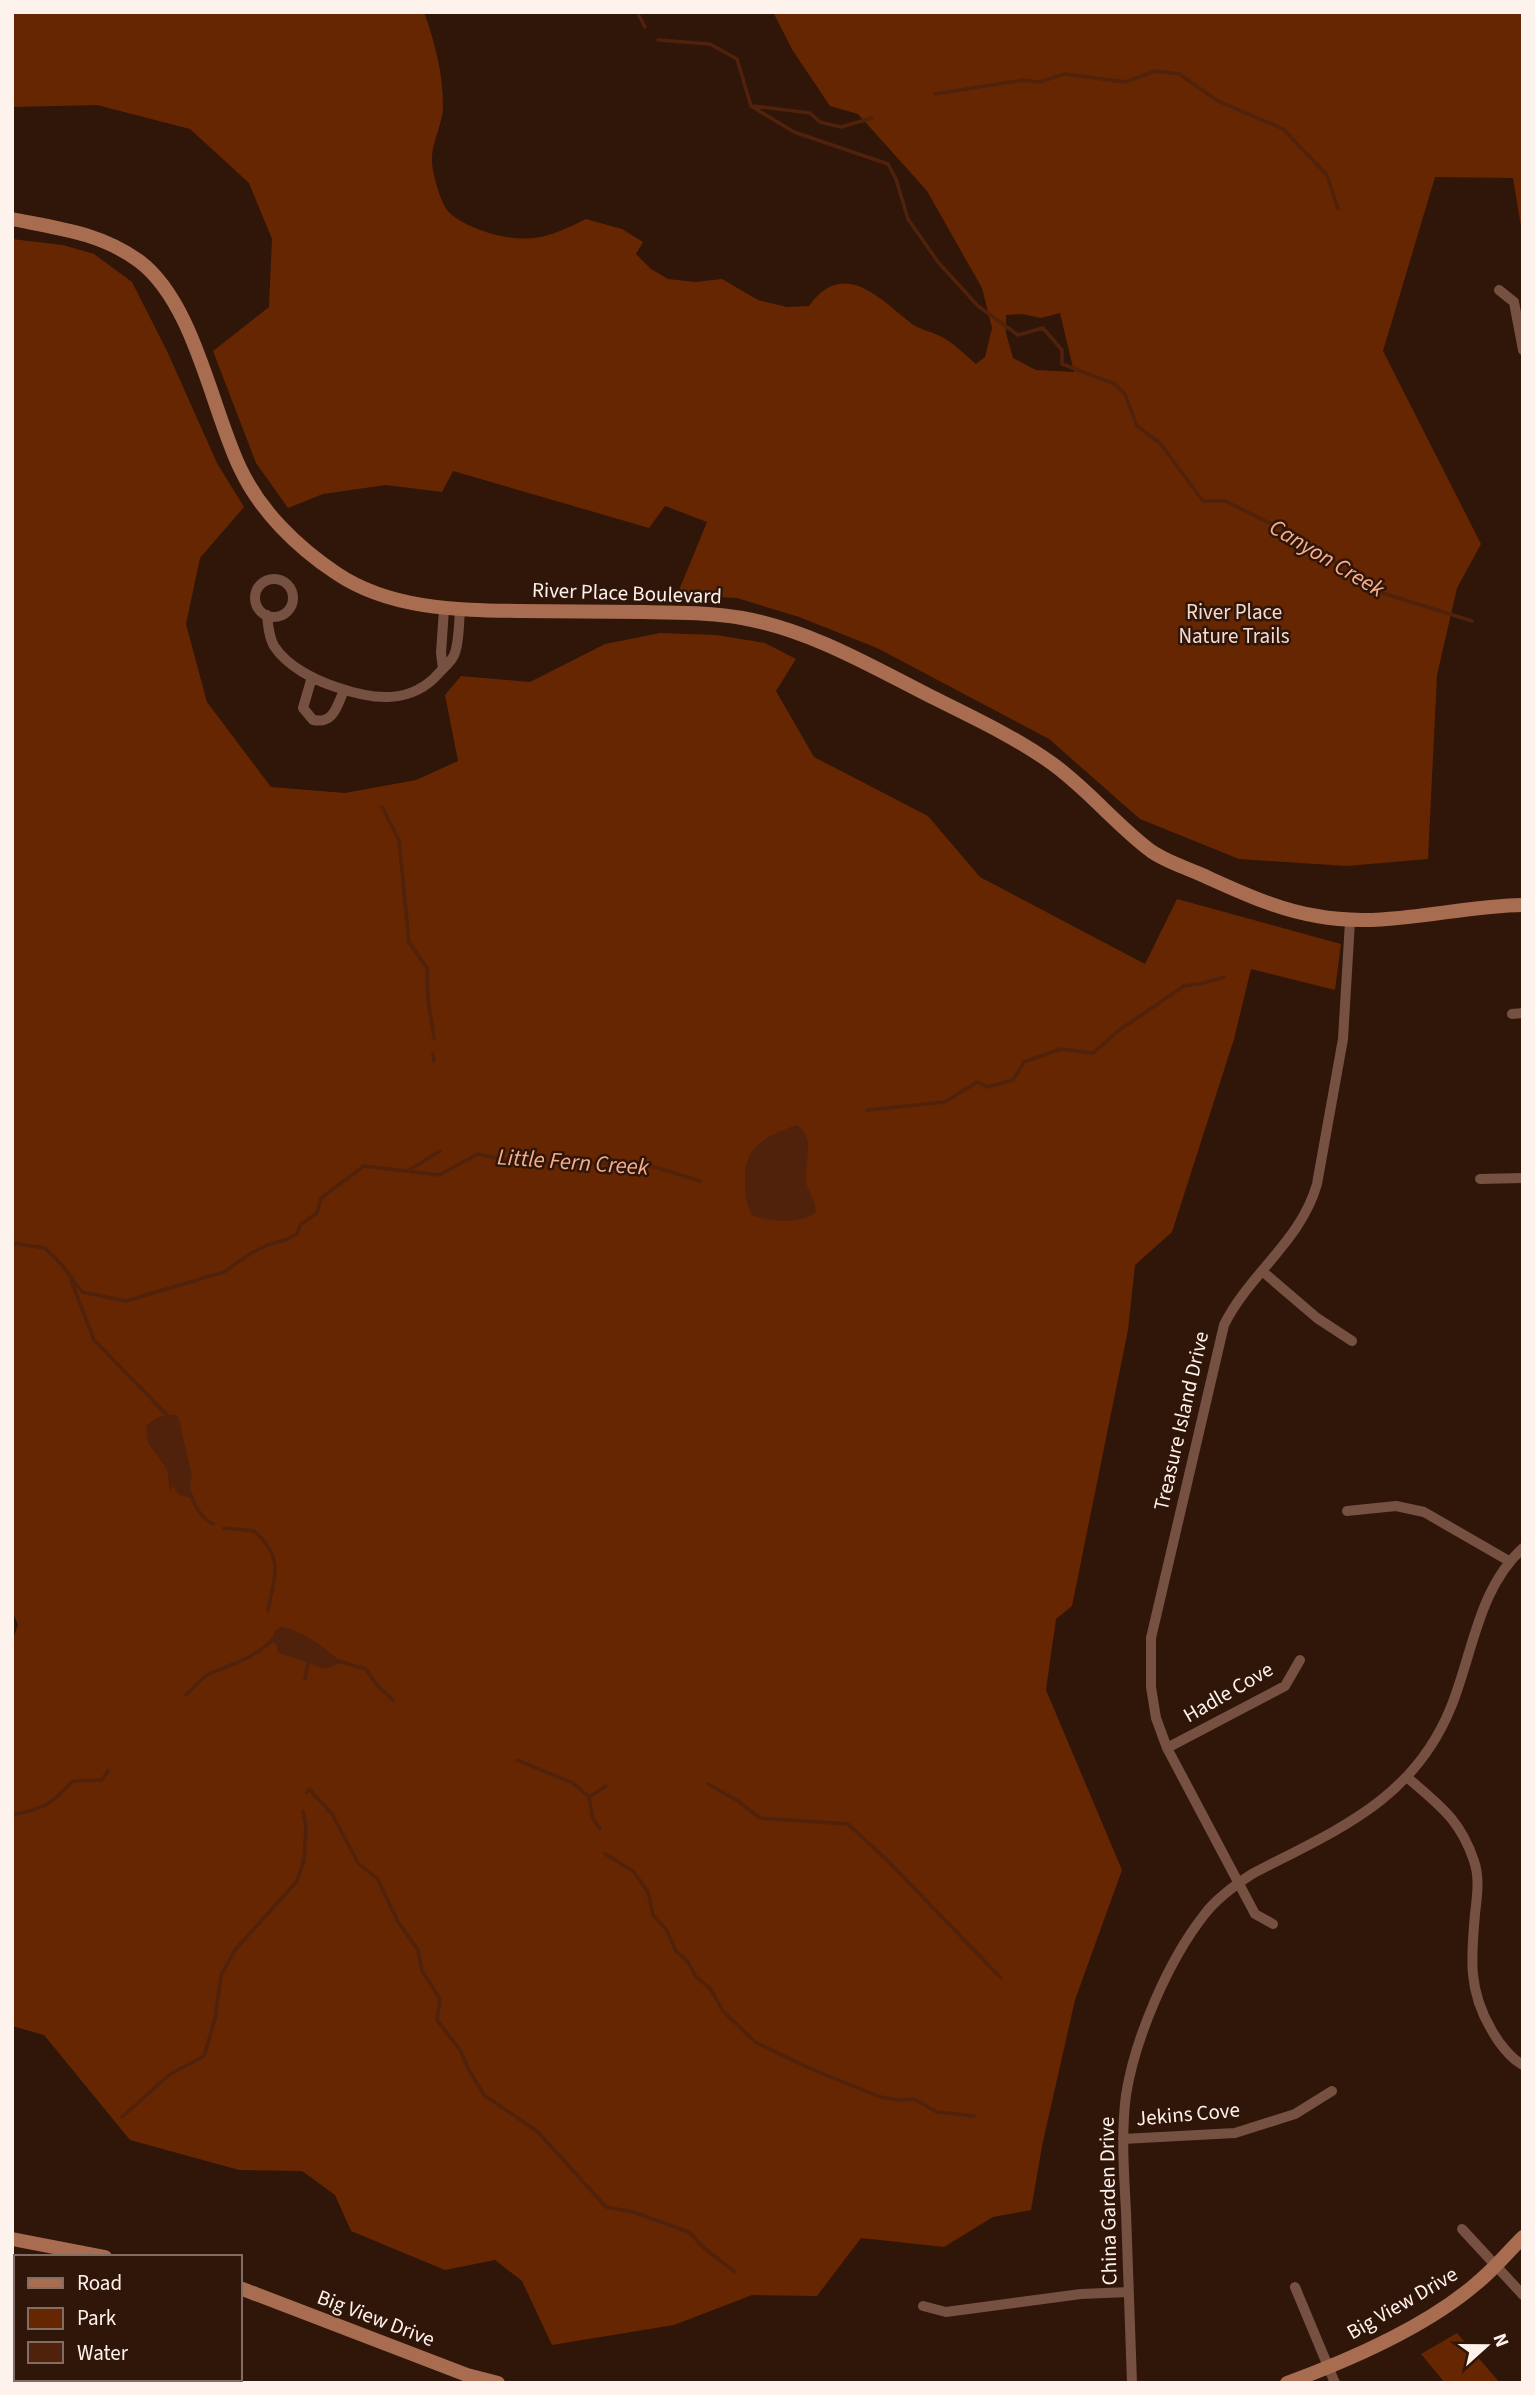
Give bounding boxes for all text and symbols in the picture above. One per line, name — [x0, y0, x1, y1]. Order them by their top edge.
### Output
water label: Canyon Creek — [1263, 511, 1392, 606]
street label: River Place Boulevard — [532, 575, 722, 611]
park label: River Place Nature Trails — [1178, 597, 1290, 651]
water label: Little Fern Creek — [496, 1140, 651, 1184]
street label: Treasure Island Drive — [1146, 1328, 1216, 1514]
street label: Hadle Cove — [1177, 1654, 1279, 1730]
street label: Jekins Cove — [1135, 2095, 1241, 2133]
street label: China Garden Drive — [1092, 2116, 1124, 2286]
legend — [14, 2255, 242, 2381]
street label: Big View Drive — [1341, 2259, 1463, 2347]
text: Road — [77, 2268, 122, 2298]
street label: Big View Drive — [313, 2282, 439, 2354]
text: Park — [77, 2303, 117, 2333]
north arrow — [1451, 2311, 1521, 2381]
text: N — [1486, 2330, 1515, 2351]
text: Water — [77, 2338, 129, 2368]

